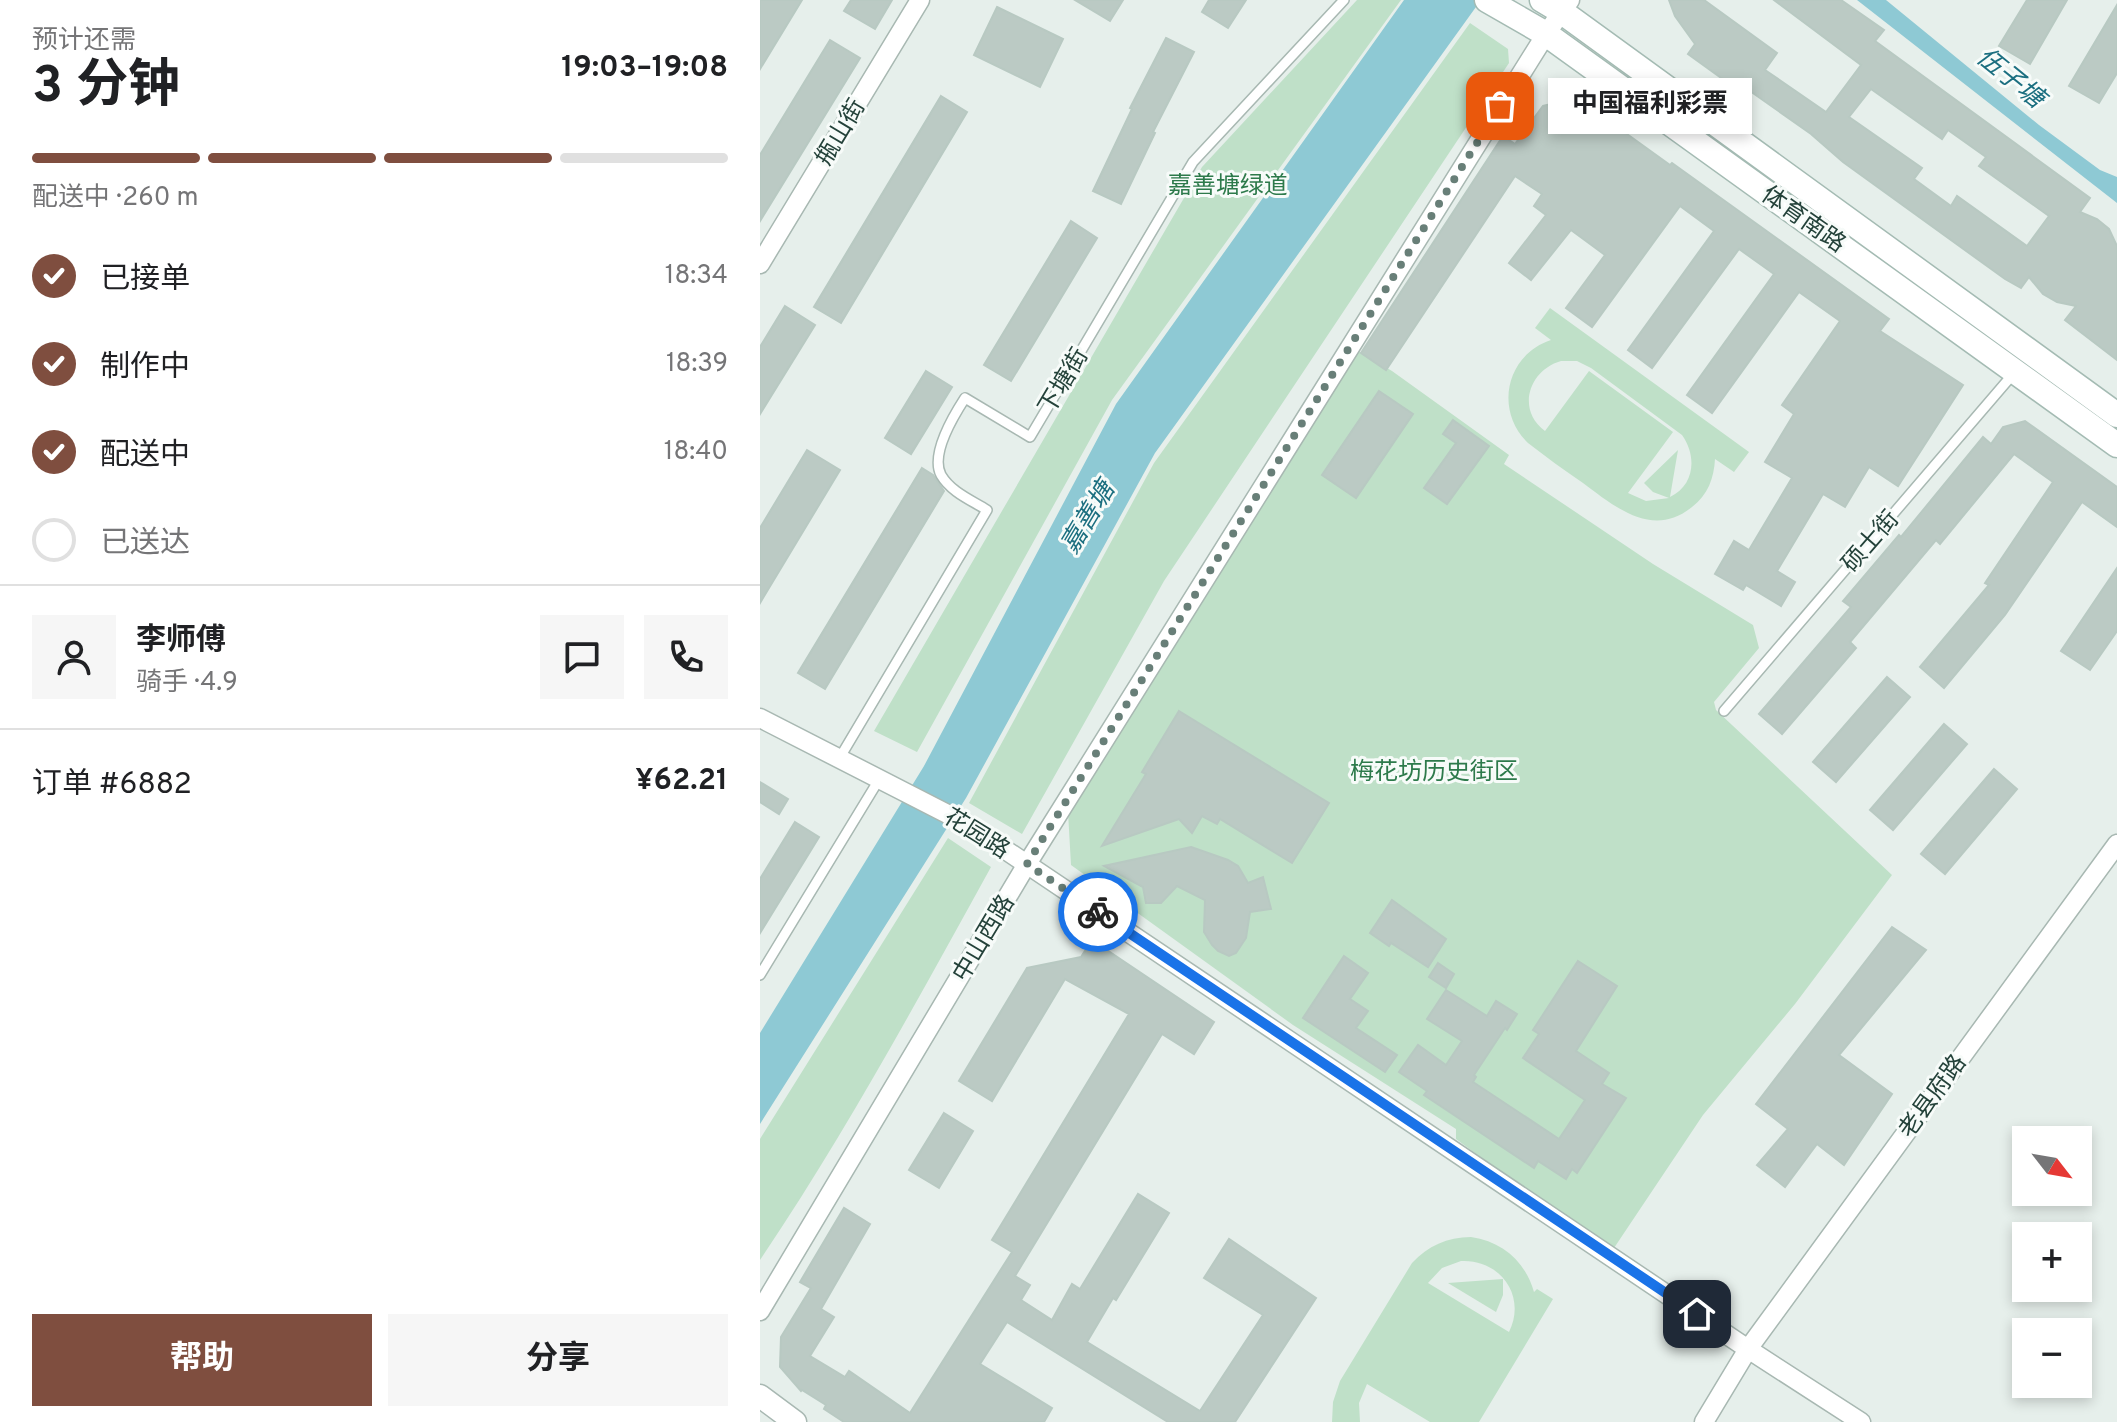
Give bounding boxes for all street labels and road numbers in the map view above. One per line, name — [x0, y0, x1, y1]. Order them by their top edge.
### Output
street label: 甁山街 — [810, 94, 873, 172]
street label: 体育南路 — [1755, 181, 1851, 260]
street label: 下塘街 — [1033, 343, 1096, 421]
street label: 硕士街 — [1837, 505, 1906, 579]
street label: 花园路 — [937, 803, 1014, 866]
street label: 中山西路 — [947, 890, 1022, 988]
street label: 老县府路 — [1893, 1050, 1974, 1145]

